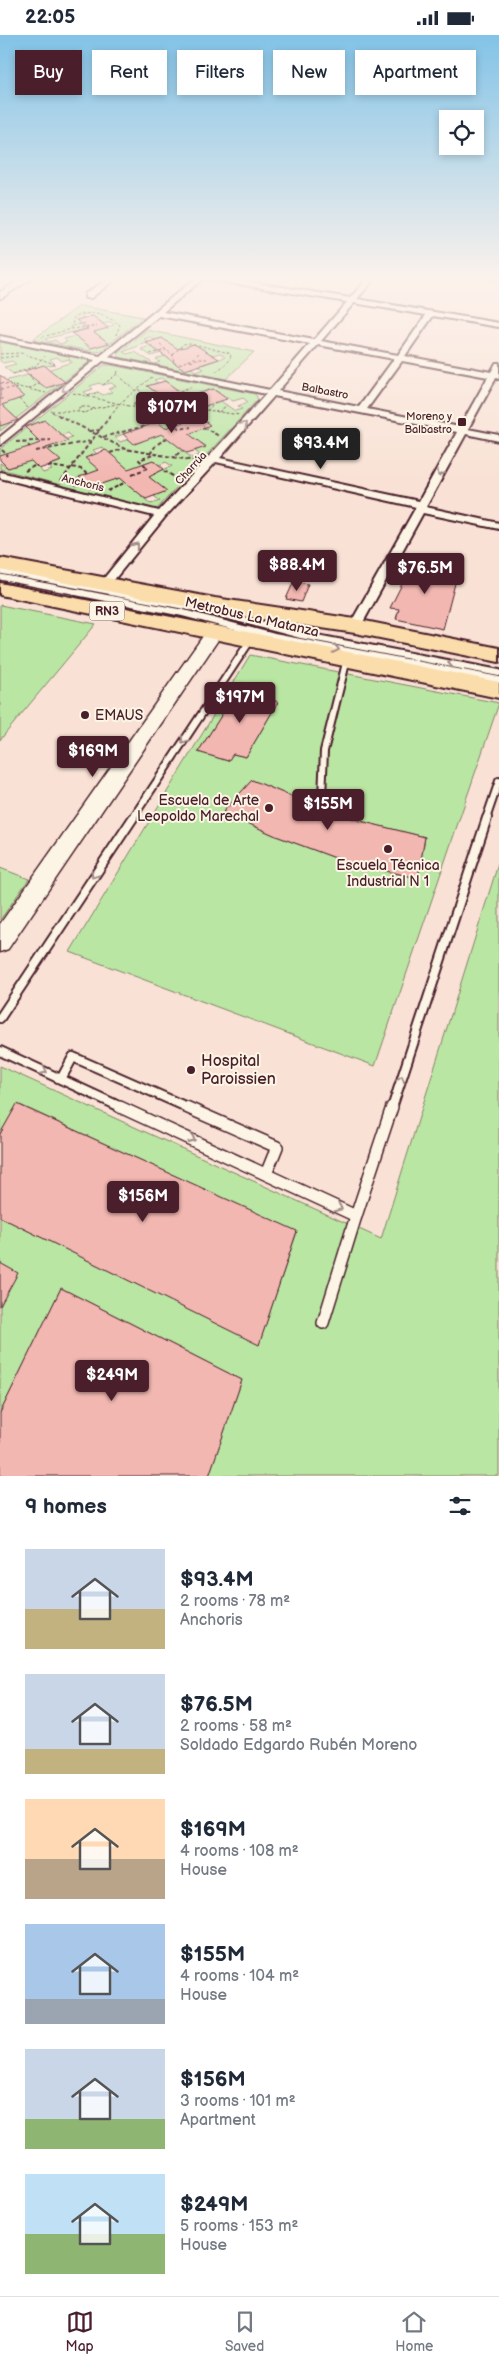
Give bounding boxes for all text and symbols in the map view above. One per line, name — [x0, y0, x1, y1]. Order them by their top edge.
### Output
text: 22:05 — [25, 6, 75, 29]
chip: Buy — [15, 50, 82, 95]
chip: Rent — [92, 50, 167, 95]
chip: Filters — [177, 50, 263, 95]
chip: New — [273, 50, 345, 95]
chip: Apartment — [355, 50, 476, 95]
map controls — [439, 110, 484, 155]
button: locate — [439, 110, 484, 155]
street label: Balbastro — [300, 380, 350, 402]
one-way arrow — [62, 384, 71, 392]
pin: $107M — [137, 391, 207, 434]
text: $107M — [147, 398, 197, 417]
place label: Moreno y Balbastro — [405, 410, 452, 436]
marker: Moreno y Balbastro — [456, 416, 468, 428]
one-way arrow — [238, 422, 247, 431]
pin: $93.4M — [280, 427, 362, 470]
text: $93.4M — [293, 434, 349, 453]
street label: Charrúa — [172, 449, 210, 487]
one-way arrow — [436, 468, 446, 477]
street label: Anchoris — [61, 471, 106, 495]
one-way arrow — [130, 543, 138, 552]
pin: $88.4M — [256, 549, 338, 592]
pin: $76.5M — [384, 553, 466, 595]
text: $88.4M — [269, 556, 325, 575]
text: $76.5M — [397, 559, 453, 578]
street label: Metrobus La Matanza — [183, 593, 321, 641]
road number: RN3 — [90, 601, 124, 621]
one-way arrow — [332, 643, 341, 654]
one-way arrow — [447, 659, 456, 669]
pin: $197M — [205, 681, 275, 724]
text: $197M — [215, 688, 265, 707]
place label: EMAUS — [95, 707, 143, 724]
marker: EMAUS — [79, 709, 91, 721]
one-way arrow — [181, 734, 190, 744]
pin: $169M — [58, 735, 128, 778]
text: $169M — [68, 742, 118, 761]
pin: $155M — [293, 789, 363, 831]
place label: Escuela de Arte Leopoldo Marechal — [137, 792, 259, 825]
text: $155M — [303, 795, 353, 814]
marker: Escuela de Arte Leopoldo Marechal — [263, 802, 275, 814]
marker: Escuela Técnica Industrial N 1 — [382, 843, 394, 855]
place label: Escuela Técnica Industrial N 1 — [336, 857, 440, 890]
one-way arrow — [91, 870, 101, 879]
place label: Hospital Paroissien — [201, 1052, 276, 1089]
marker: Hospital Paroissien — [185, 1064, 197, 1076]
one-way arrow — [39, 1065, 48, 1076]
one-way arrow — [396, 1076, 406, 1084]
one-way arrow — [187, 1133, 196, 1144]
pin: $156M — [108, 1181, 178, 1223]
text: $156M — [118, 1187, 168, 1206]
one-way arrow — [334, 1202, 343, 1212]
pin: $249M — [77, 1359, 147, 1402]
text: $249M — [86, 1366, 138, 1385]
icon: filters — [446, 1492, 474, 1520]
text: 9 homes — [25, 1494, 107, 1519]
text: $93.4M — [180, 1567, 254, 1592]
icon: home — [65, 1569, 125, 1629]
text: 2 rooms · 78 m² — [180, 1592, 290, 1611]
text: Anchoris — [180, 1611, 243, 1630]
text: $76.5M — [180, 1692, 253, 1717]
icon: home — [65, 1694, 125, 1754]
text: 2 rooms · 58 m² — [180, 1717, 292, 1736]
text: Soldado Edgardo Rubén Moreno — [180, 1736, 417, 1755]
text: $169M — [180, 1817, 246, 1842]
icon: home — [65, 1819, 125, 1879]
text: 4 rooms · 108 m² — [180, 1842, 299, 1861]
text: House — [180, 1861, 227, 1880]
text: $155M — [180, 1942, 245, 1967]
icon: home — [65, 1944, 125, 2004]
text: 4 rooms · 104 m² — [180, 1967, 299, 1986]
text: House — [180, 1986, 227, 2005]
text: $156M — [180, 2067, 246, 2092]
icon: home — [65, 2069, 125, 2129]
text: 3 rooms · 101 m² — [180, 2092, 296, 2111]
text: Apartment — [180, 2111, 256, 2130]
text: $249M — [180, 2192, 248, 2217]
icon: home — [65, 2194, 125, 2254]
text: 5 rooms · 153 m² — [180, 2217, 298, 2236]
text: House — [180, 2236, 227, 2255]
tab: Map — [66, 2308, 94, 2355]
tab: Saved — [225, 2308, 264, 2355]
tab: Home — [395, 2308, 433, 2355]

